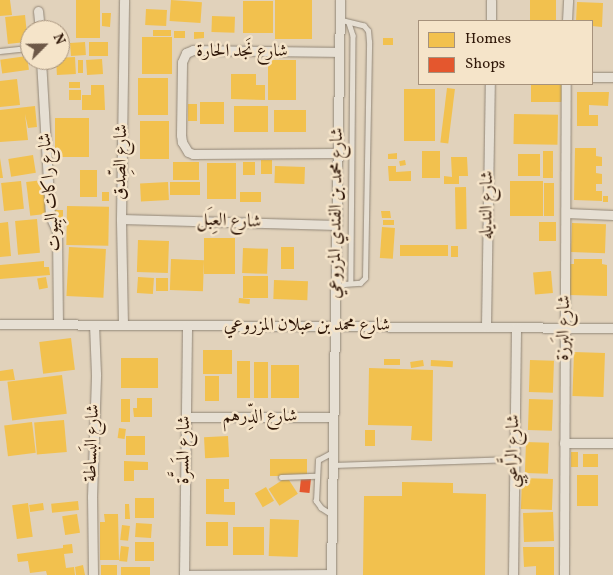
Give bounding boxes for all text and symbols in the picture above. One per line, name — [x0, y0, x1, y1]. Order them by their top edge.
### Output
north arrow — [20, 20, 70, 70]
legend — [418, 20, 593, 85]
text: Homes — [465, 29, 511, 50]
text: N — [48, 31, 69, 48]
street label: شارع نَجد الحارة — [196, 41, 288, 63]
text: Shops — [465, 54, 505, 75]
street label: شارع الصِّدق — [111, 124, 133, 200]
street label: شارع محمد بن الفندي المزروعي — [325, 127, 349, 299]
street label: شارع راكات البِيوت — [35, 132, 67, 252]
street label: شارع النديله — [477, 170, 499, 240]
street label: شارع العِبَل — [196, 210, 262, 234]
street label: شارع البَرزة — [554, 295, 576, 361]
street label: شارع محمد بن عبلان المزروعي — [224, 315, 390, 337]
street label: شارع البَساطة — [81, 404, 105, 482]
street label: شارع الدِّرهم — [223, 406, 297, 428]
street label: شارع الرَّاعبِي — [503, 414, 525, 488]
street label: شارع المَسرَّة — [174, 416, 196, 484]

